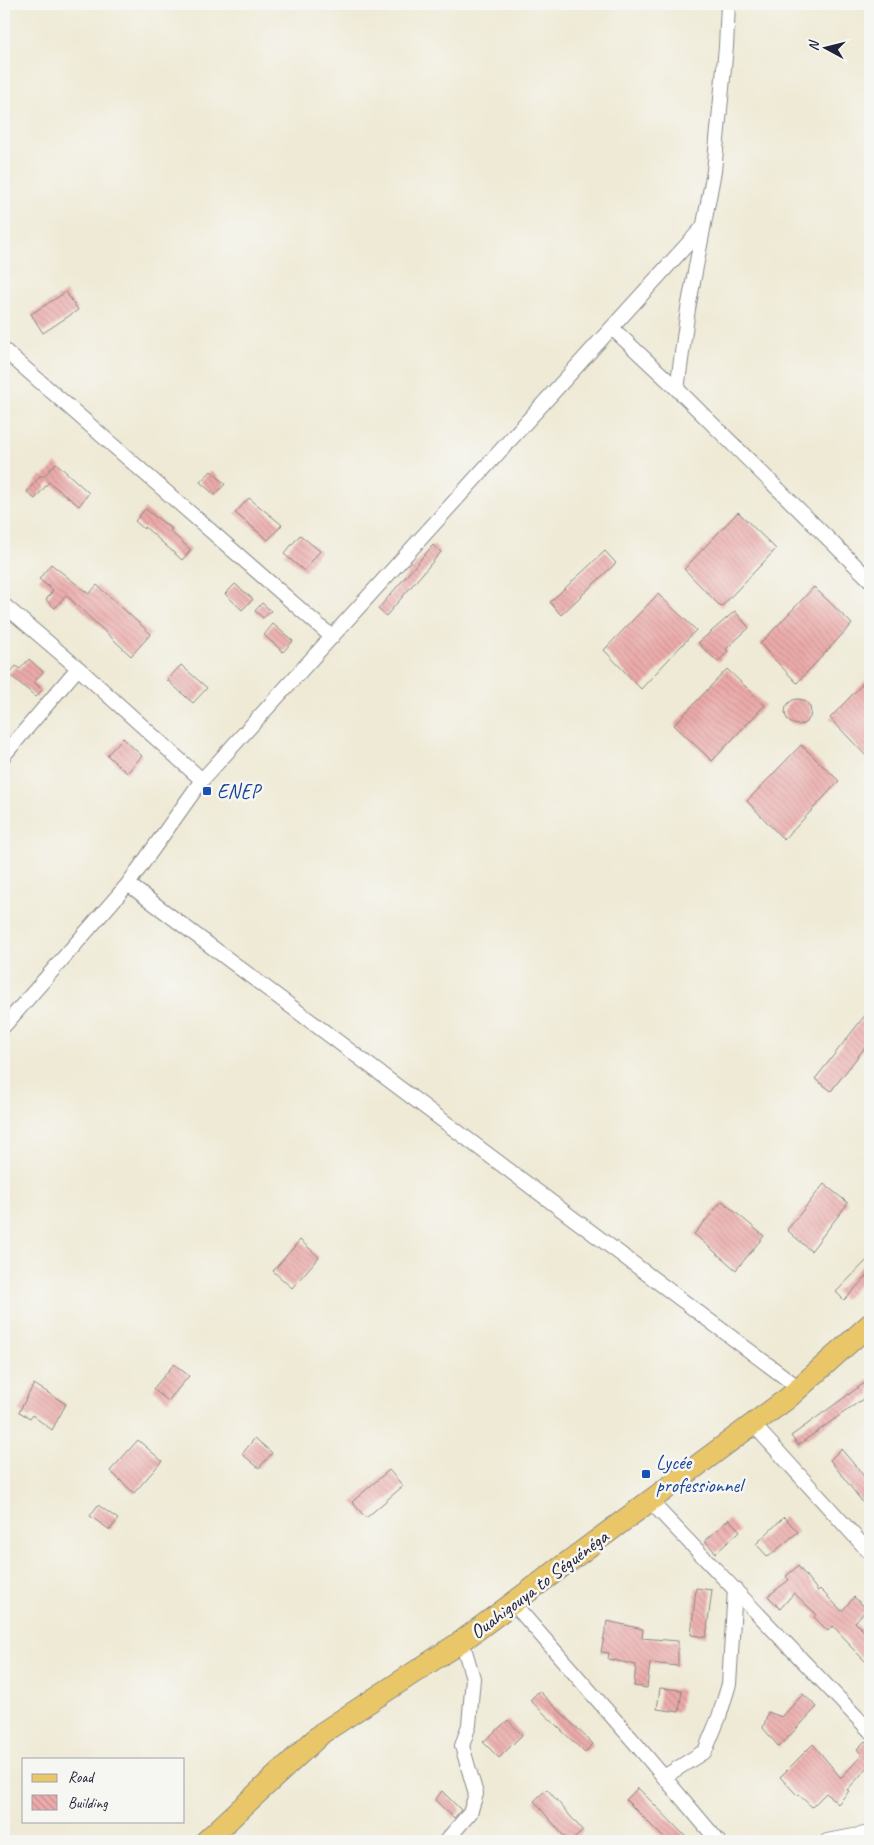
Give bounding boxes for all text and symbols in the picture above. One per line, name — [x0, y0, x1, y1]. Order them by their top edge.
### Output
north arrow — [802, 22, 852, 72]
text: N — [805, 39, 823, 52]
place label: ENEP — [217, 779, 263, 804]
marker: ENEP — [201, 785, 213, 797]
place label: Lycée professionnel — [656, 1450, 746, 1498]
marker: Lycée professionnel — [640, 1468, 652, 1480]
street label: Ouahigouya to Séguénéga — [465, 1523, 614, 1645]
legend — [22, 1758, 185, 1822]
text: Road — [68, 1768, 95, 1787]
text: Building — [68, 1794, 108, 1813]

